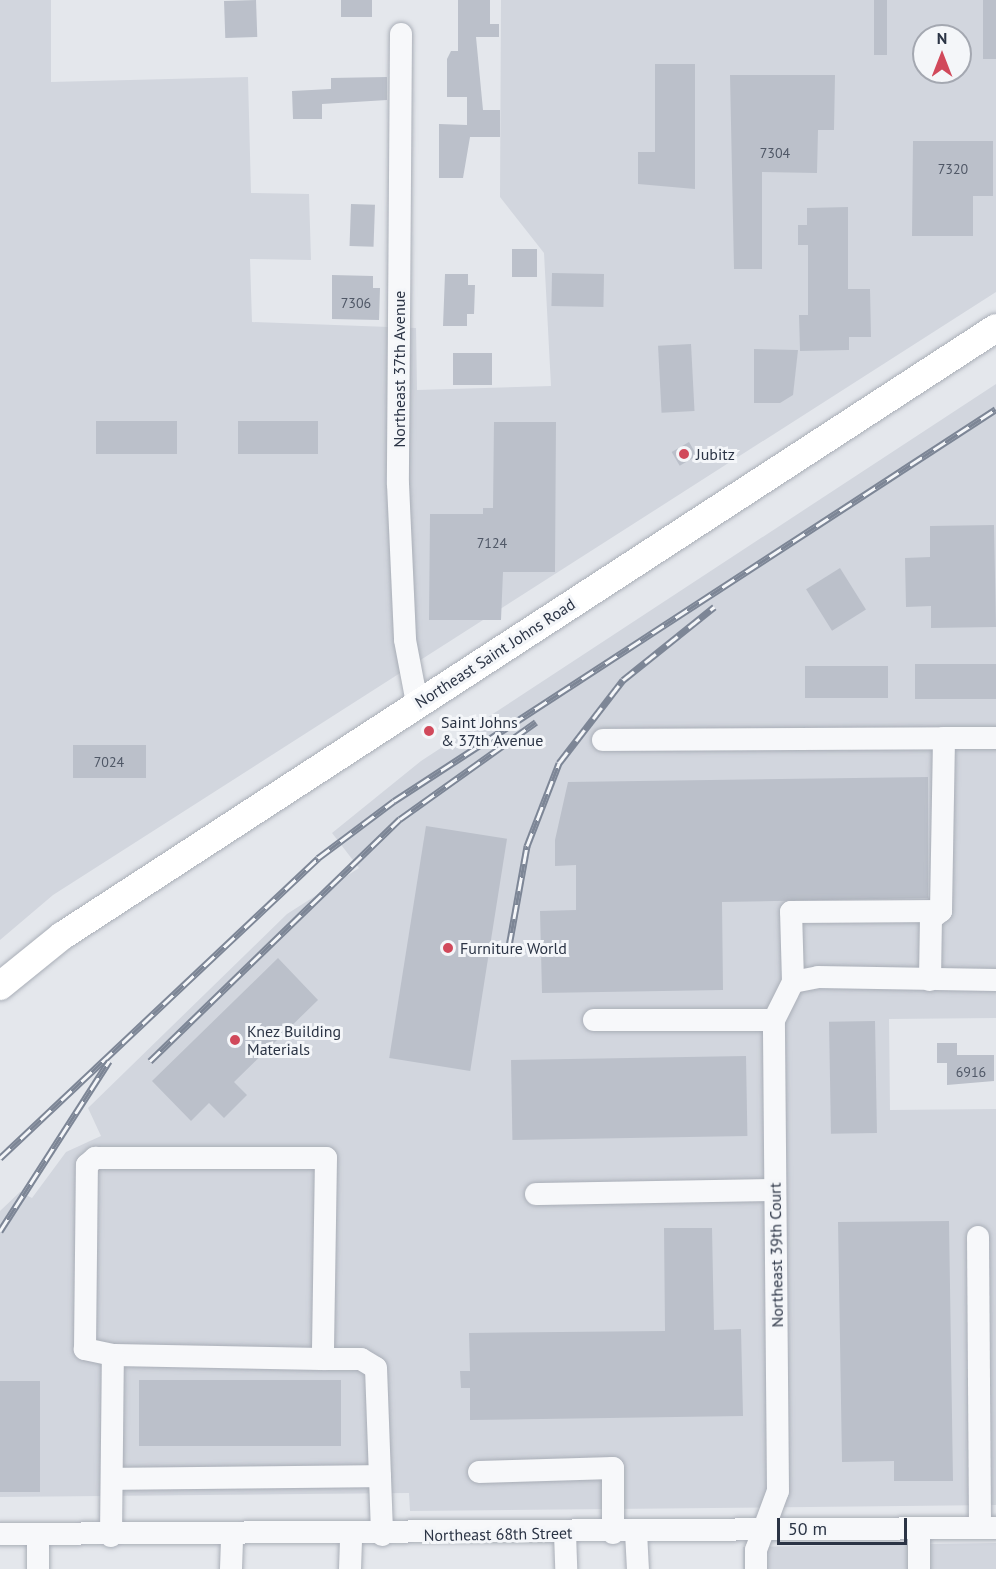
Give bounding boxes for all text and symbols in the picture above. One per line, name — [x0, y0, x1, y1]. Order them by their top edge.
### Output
north arrow — [912, 24, 972, 84]
text: N — [937, 28, 947, 48]
house number: 7304 — [760, 145, 790, 161]
house number: 7320 — [938, 161, 968, 177]
street label: Northeast 37th Avenue — [389, 290, 409, 448]
house number: 7306 — [341, 295, 371, 311]
place label: Jubitz — [696, 444, 735, 464]
marker: Jubitz — [677, 447, 691, 461]
house number: 7124 — [477, 535, 507, 551]
street label: Northeast Saint Johns Road — [411, 594, 579, 712]
place label: Saint Johns & 37th Avenue — [441, 712, 544, 750]
marker: Saint Johns & 37th Avenue — [422, 724, 436, 738]
house number: 7024 — [94, 754, 124, 770]
place label: Furniture World — [460, 938, 567, 958]
marker: Furniture World — [441, 941, 455, 955]
place label: Knez Building Materials — [247, 1021, 342, 1059]
marker: Knez Building Materials — [228, 1033, 242, 1047]
house number: 6916 — [956, 1064, 986, 1080]
street label: Northeast 39th Court — [765, 1182, 787, 1328]
scale bar — [780, 1506, 910, 1544]
text: 50 m — [788, 1517, 827, 1540]
street label: Northeast 68th Street — [423, 1523, 573, 1545]

